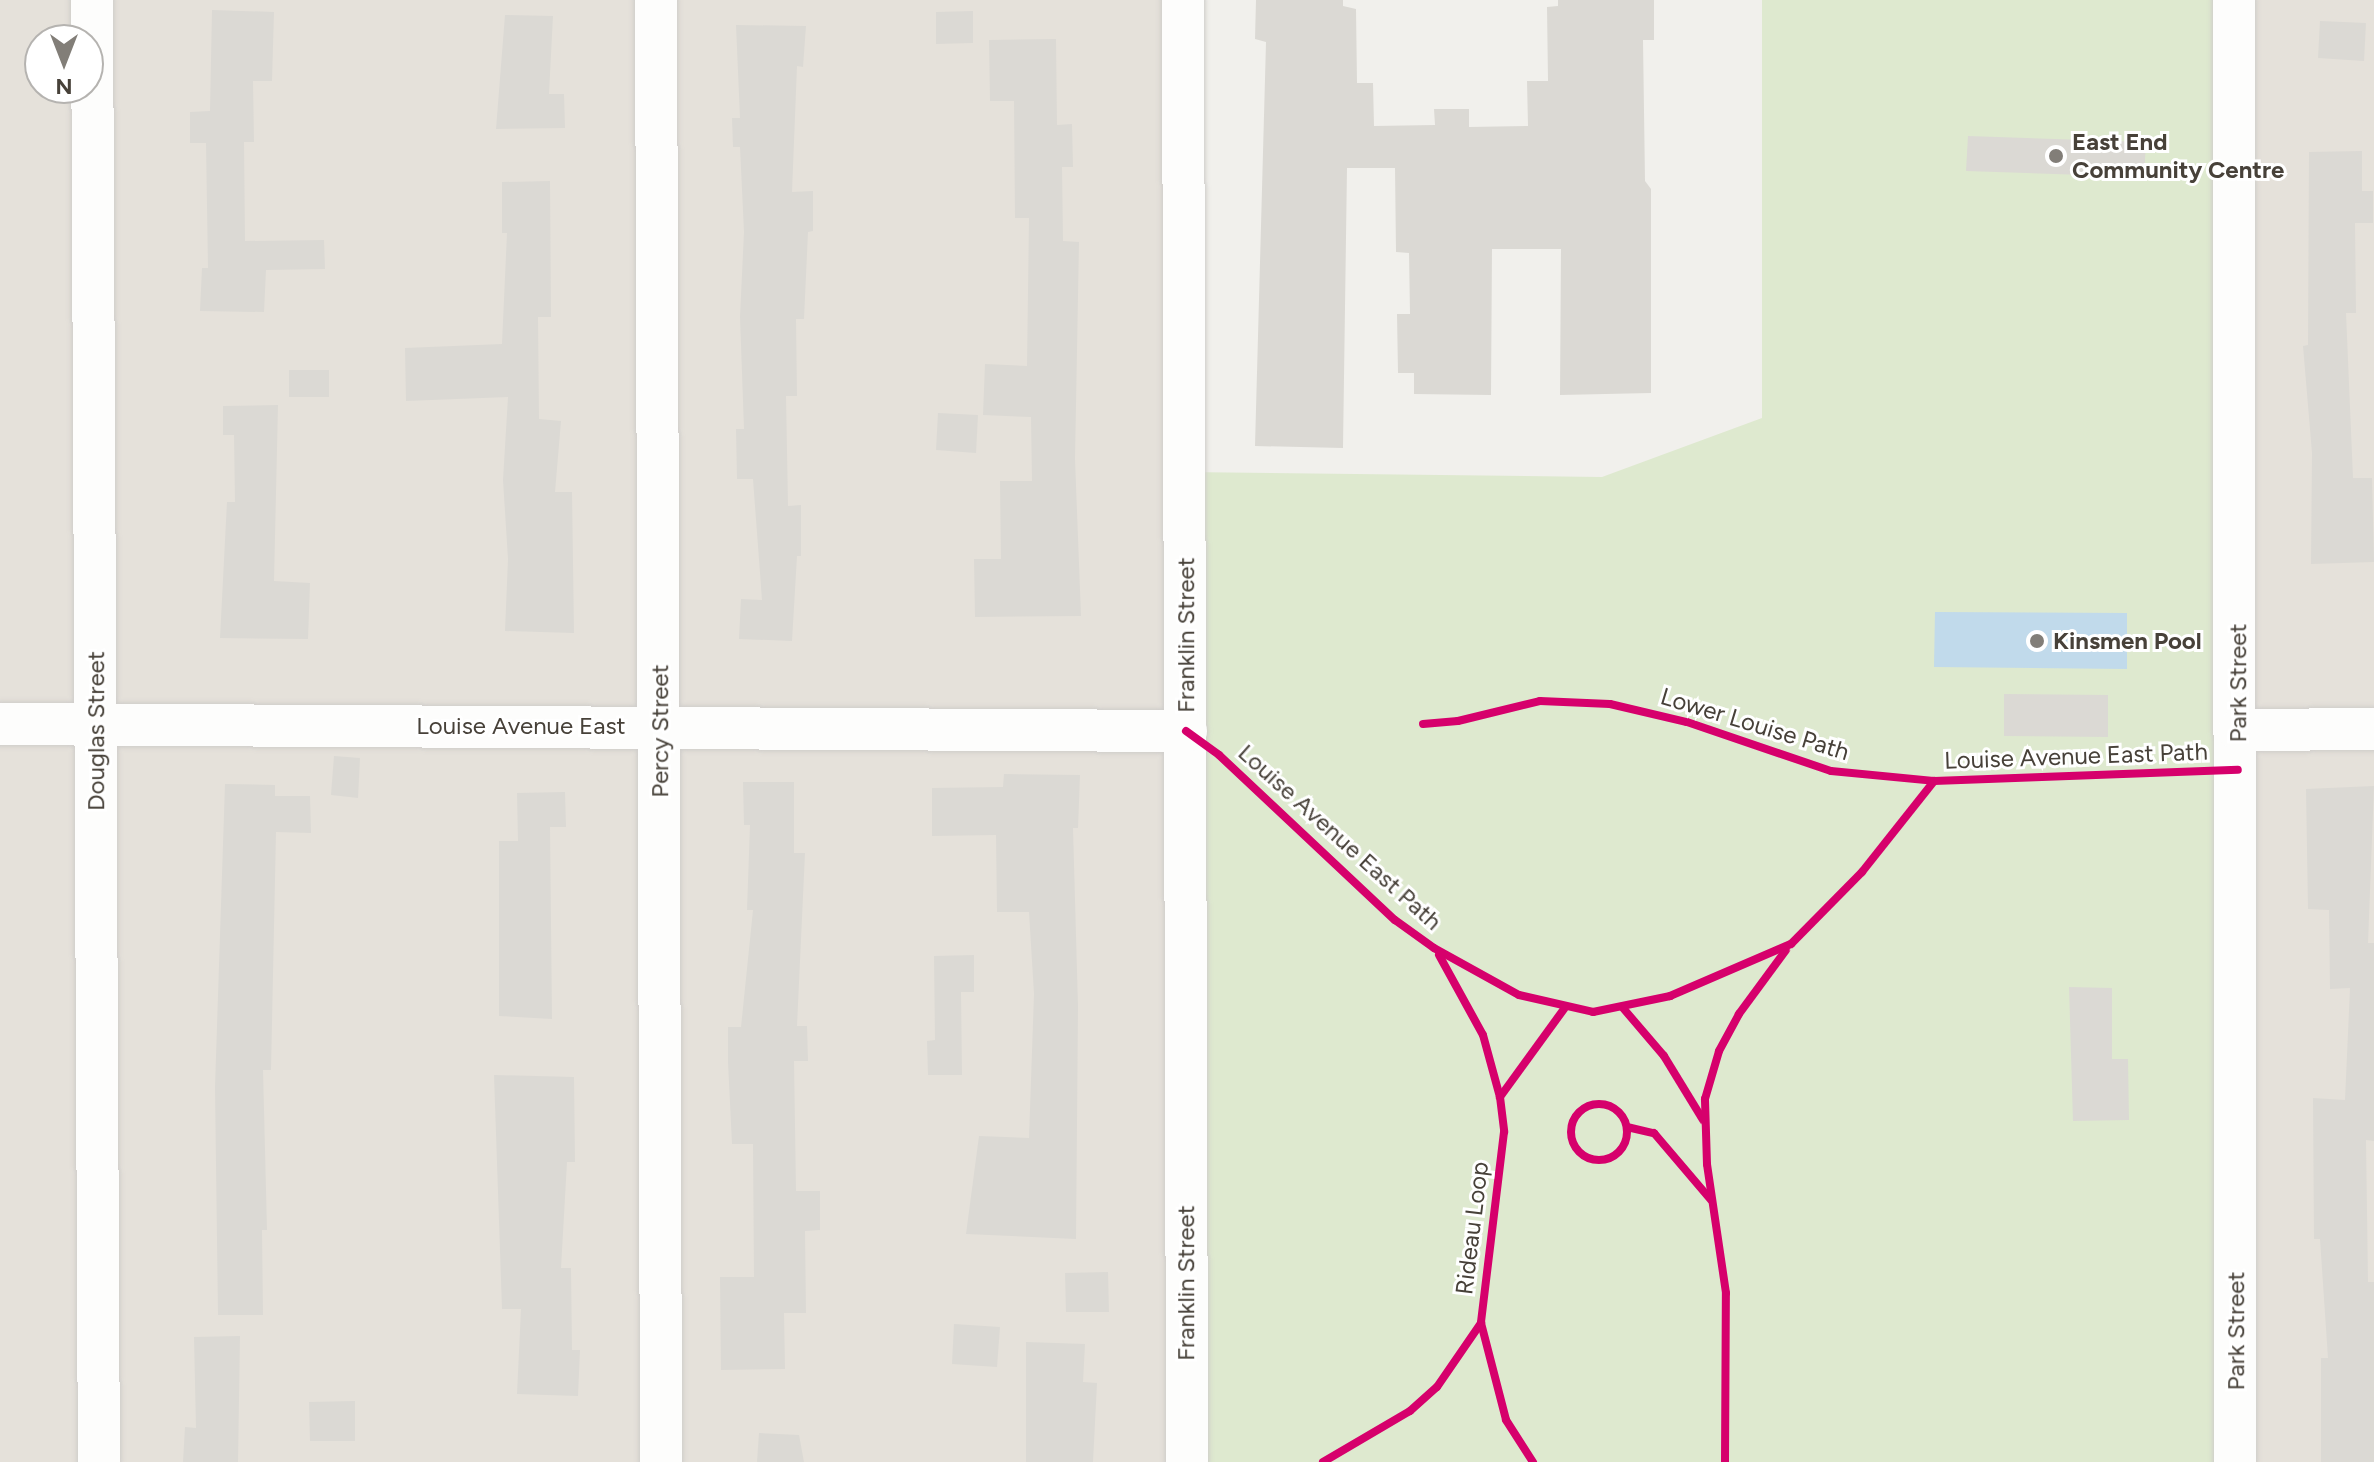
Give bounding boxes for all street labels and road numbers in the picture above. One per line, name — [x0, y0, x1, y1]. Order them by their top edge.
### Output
street label: Franklin Street — [1172, 557, 1200, 713]
street label: Park Street — [2224, 624, 2252, 742]
street label: Douglas Street — [82, 651, 110, 811]
street label: Percy Street — [646, 664, 674, 798]
street label: Lower Louise Path — [1657, 682, 1853, 766]
street label: Louise Avenue East — [416, 712, 626, 740]
street label: Louise Avenue East Path — [1944, 737, 2208, 775]
street label: Louise Avenue East Path — [1232, 738, 1448, 936]
street label: Rideau Loop — [1450, 1160, 1494, 1296]
street label: Franklin Street — [1172, 1205, 1200, 1361]
street label: Park Street — [2222, 1272, 2250, 1390]

